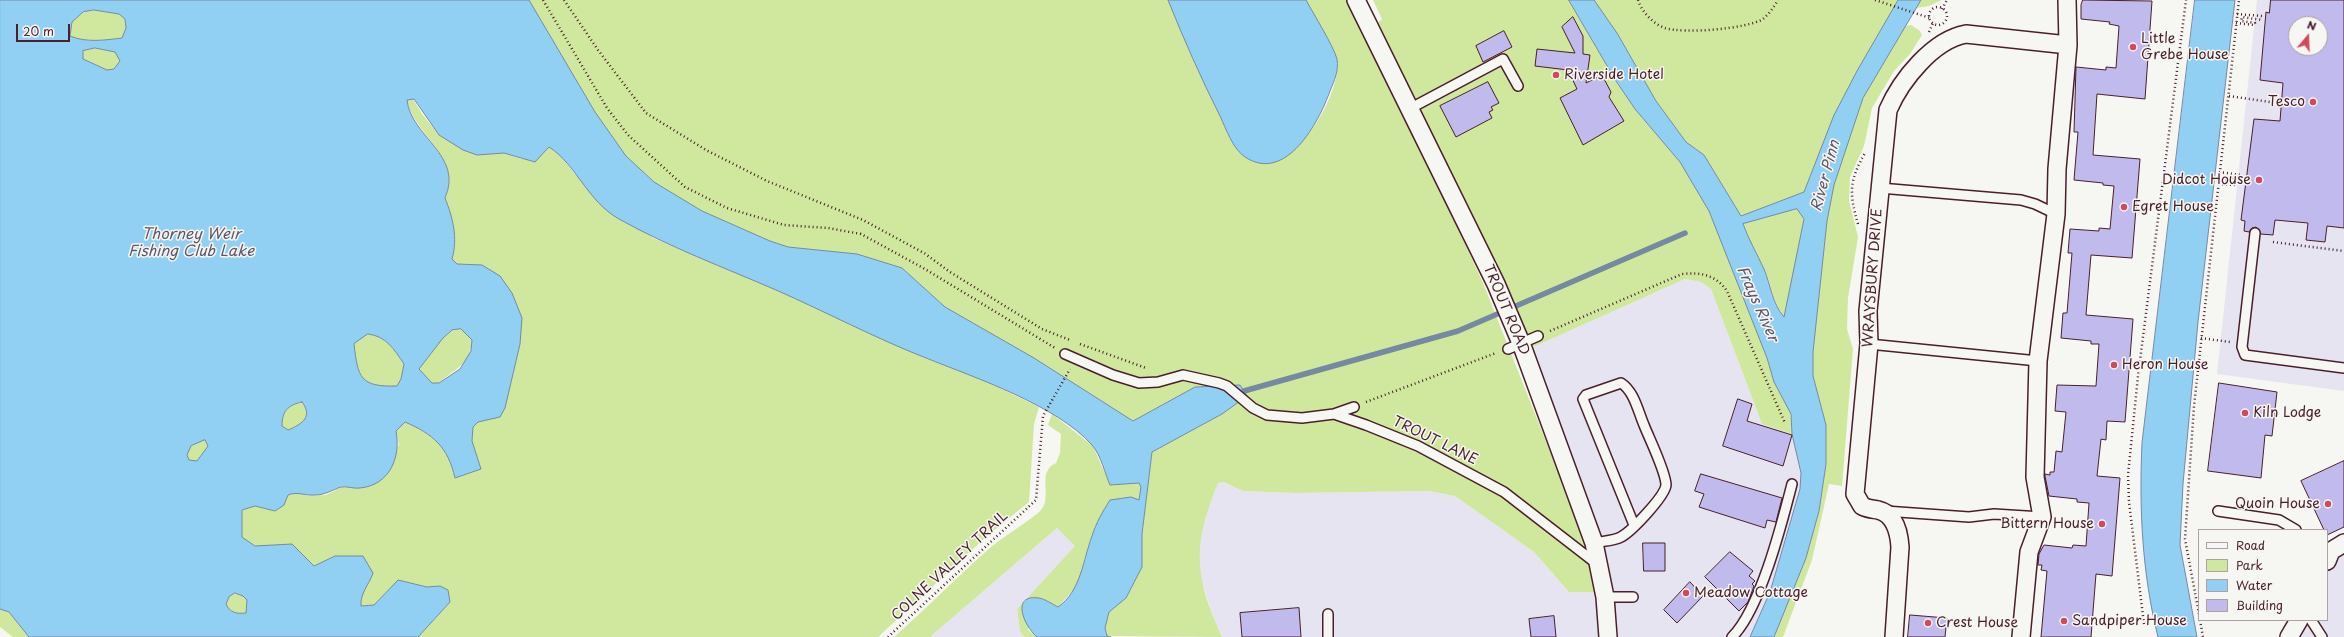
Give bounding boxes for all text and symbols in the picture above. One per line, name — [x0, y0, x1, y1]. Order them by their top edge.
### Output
scale bar — [18, 16, 72, 42]
north arrow — [2288, 16, 2328, 56]
text: N — [2305, 16, 2319, 35]
text: 20 m — [23, 22, 54, 40]
place label: Little Grebe House — [2141, 31, 2229, 64]
marker: Little Grebe House — [2128, 42, 2138, 52]
place label: Riverside Hotel — [1564, 67, 1664, 83]
marker: Riverside Hotel — [1551, 70, 1561, 80]
place label: Tesco — [2268, 94, 2305, 110]
marker: Tesco — [2308, 97, 2318, 107]
water label: River Pinn — [1808, 138, 1844, 214]
place label: Didcot House — [2162, 172, 2251, 188]
marker: Didcot House — [2254, 175, 2264, 185]
place label: Egret House — [2132, 199, 2214, 215]
marker: Egret House — [2119, 202, 2129, 212]
street label: WRAYSBURY DRIVE — [1860, 208, 1886, 348]
water label: Thorney Weir Fishing Club Lake — [128, 226, 254, 261]
street label: TROUT ROAD — [1479, 262, 1533, 358]
water label: Frays River — [1732, 263, 1782, 345]
place label: Heron House — [2122, 357, 2208, 373]
marker: Heron House — [2109, 360, 2119, 370]
place label: Kiln Lodge — [2253, 405, 2321, 421]
marker: Kiln Lodge — [2240, 408, 2250, 418]
street label: TROUT LANE — [1390, 413, 1480, 469]
place label: Quoin House — [2235, 496, 2320, 512]
marker: Quoin House — [2323, 499, 2333, 509]
street label: COLNE VALLEY TRAIL — [888, 508, 1012, 624]
place label: Bittern House — [2000, 516, 2094, 532]
marker: Bittern House — [2097, 519, 2107, 529]
legend — [2198, 529, 2328, 621]
text: Road — [2236, 536, 2265, 554]
text: Park — [2236, 556, 2263, 574]
text: Water — [2236, 576, 2272, 594]
place label: Meadow Cottage — [1694, 585, 1808, 601]
marker: Meadow Cottage — [1681, 588, 1691, 598]
text: Building — [2236, 596, 2283, 614]
place label: Sandpiper House — [2072, 613, 2187, 629]
place label: Crest House — [1936, 615, 2018, 631]
marker: Sandpiper House — [2059, 616, 2069, 626]
marker: Crest House — [1923, 618, 1933, 628]

